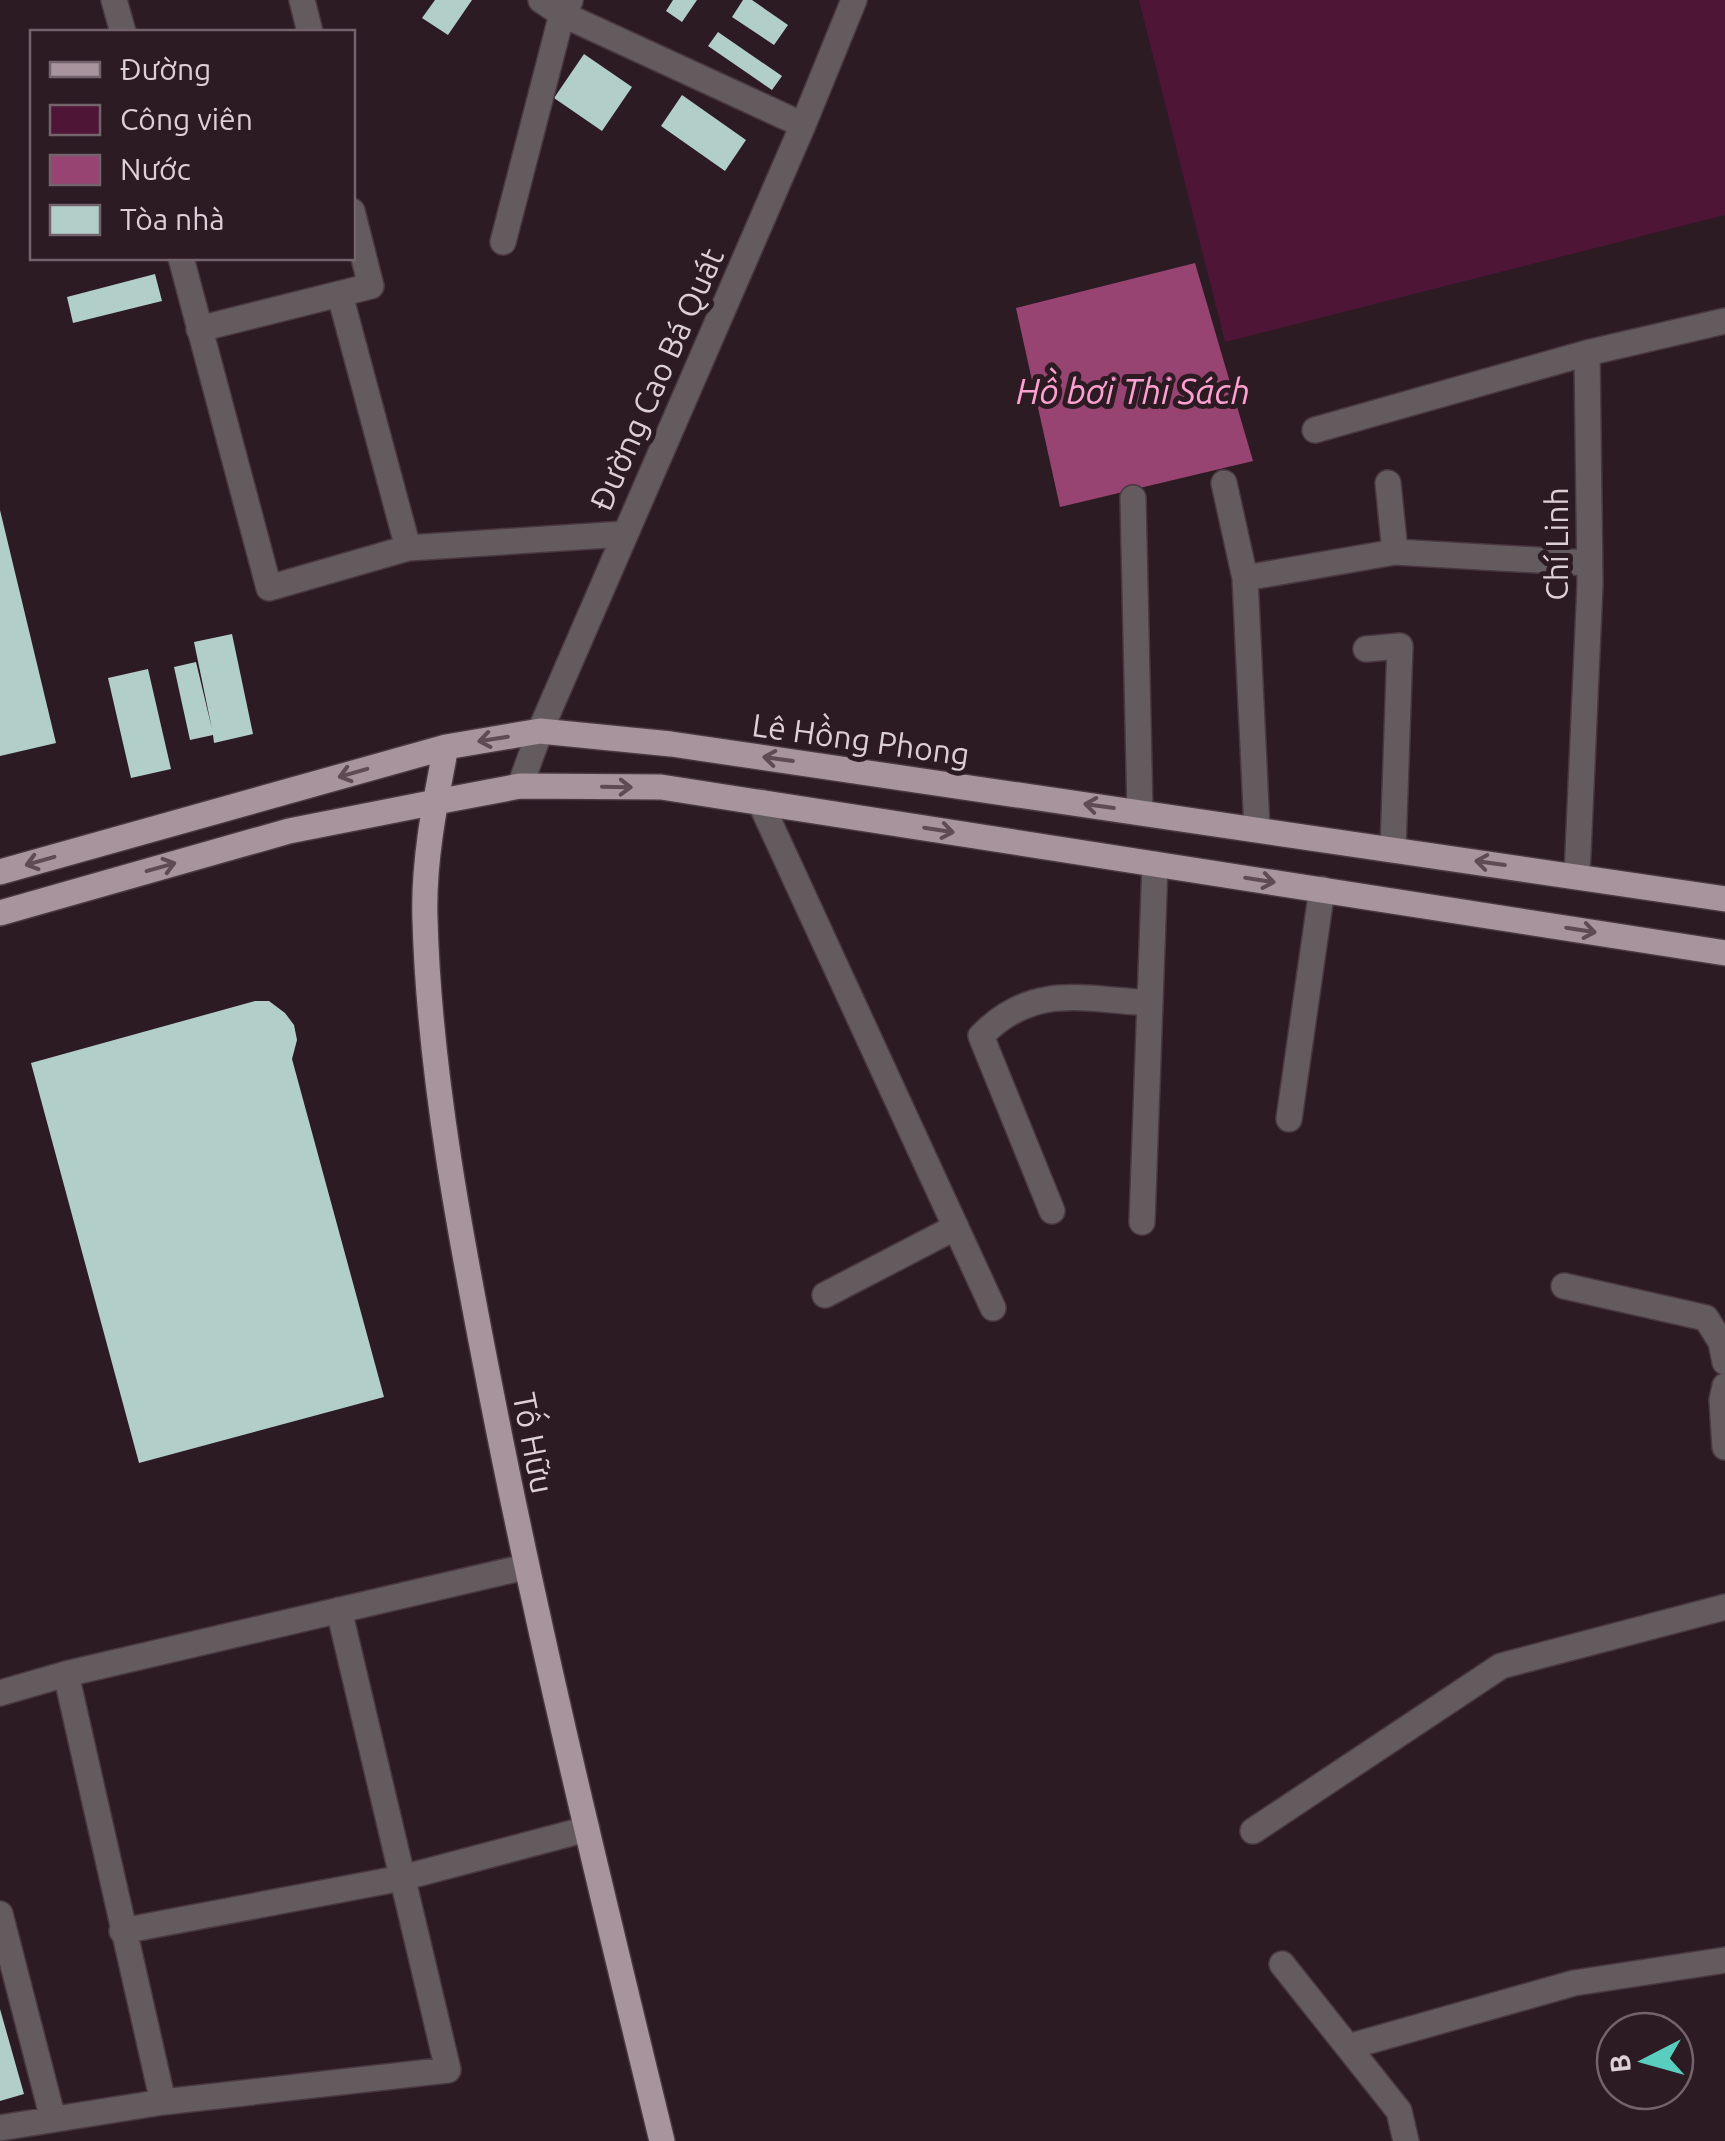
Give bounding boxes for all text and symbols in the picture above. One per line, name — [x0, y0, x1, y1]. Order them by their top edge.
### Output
legend — [30, 30, 355, 260]
text: Đường — [120, 52, 211, 86]
text: Công viên — [120, 102, 253, 136]
text: Nước — [120, 152, 191, 186]
text: Tòa nhà — [120, 202, 225, 236]
street label: Đường Cao Bá Quát — [582, 242, 730, 516]
water label: Hồ bơi Thi Sách — [1016, 367, 1250, 411]
street label: Chí Linh — [1538, 487, 1574, 601]
street label: Lê Hồng Phong — [750, 703, 972, 772]
one-way arrow — [477, 730, 510, 749]
one-way arrow — [762, 750, 794, 768]
one-way arrow — [337, 765, 369, 783]
one-way arrow — [601, 777, 633, 796]
one-way arrow — [1084, 797, 1116, 815]
one-way arrow — [922, 821, 954, 840]
one-way arrow — [24, 852, 56, 871]
one-way arrow — [1474, 854, 1507, 872]
one-way arrow — [145, 857, 176, 876]
one-way arrow — [1243, 871, 1276, 890]
one-way arrow — [1564, 921, 1597, 940]
street label: Tố Hữu — [507, 1389, 564, 1496]
north arrow — [1595, 2011, 1695, 2111]
text: B — [1603, 2053, 1636, 2075]

